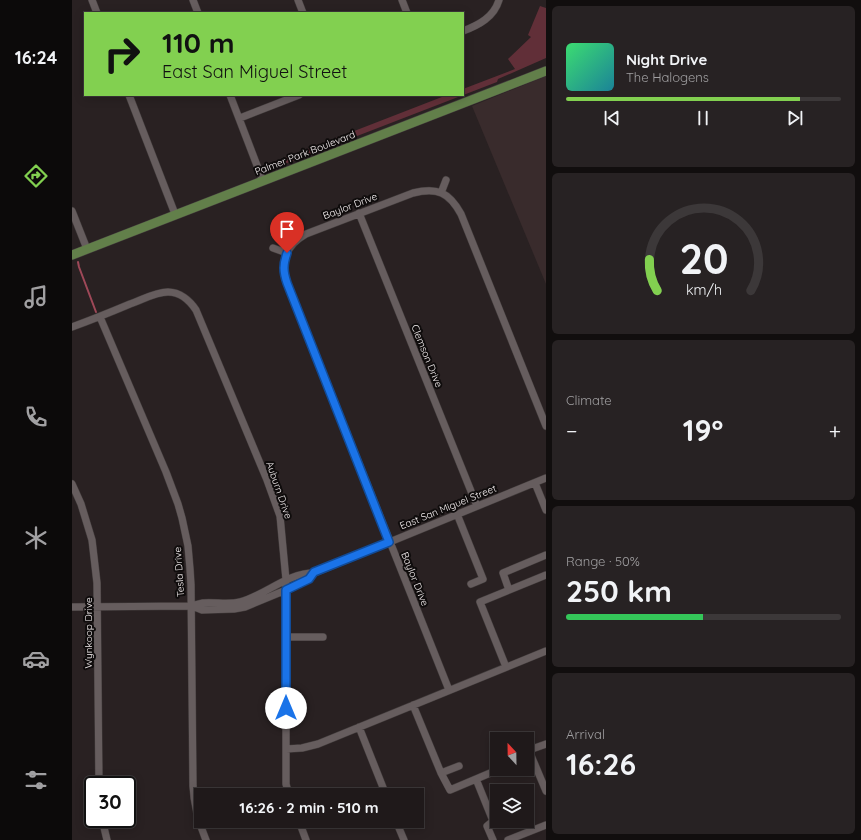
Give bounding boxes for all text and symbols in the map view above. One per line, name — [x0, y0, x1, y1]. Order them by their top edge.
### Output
text: 110 m — [162, 25, 235, 60]
icon: right — [96, 28, 148, 80]
text: 16:24 — [15, 46, 57, 69]
text: Night Drive — [626, 50, 707, 69]
text: East San Miguel Street — [162, 60, 347, 83]
text: The Halogens — [626, 69, 709, 85]
icon: previous — [601, 107, 623, 129]
icon: pause — [692, 107, 714, 129]
icon: next — [784, 107, 806, 129]
street label: Palmer Park Boulevard — [253, 128, 357, 178]
icon: directions — [22, 162, 50, 190]
street label: Baylor Drive — [321, 190, 379, 222]
pin — [270, 212, 304, 253]
icon: arrive — [276, 218, 298, 240]
text: 20 — [679, 232, 728, 284]
text: km/h — [685, 281, 722, 299]
icon: music — [22, 283, 50, 311]
street label: Clemson Drive — [408, 323, 446, 390]
text: Climate — [566, 392, 612, 408]
icon: phone — [22, 403, 50, 431]
text: 19° — [683, 411, 723, 449]
text: − — [566, 417, 577, 445]
text: + — [829, 417, 841, 445]
street label: Auburn Drive — [263, 459, 295, 521]
street label: East San Miguel Street — [398, 481, 499, 532]
icon: climate — [22, 524, 50, 552]
street label: Tesla Drive — [171, 546, 187, 598]
street label: Baylor Drive — [398, 550, 432, 608]
text: Range · 50% — [566, 553, 640, 569]
text: 250 km — [566, 572, 672, 610]
street label: Wynkoop Drive — [82, 597, 95, 669]
icon: car — [22, 645, 50, 673]
position arrow — [265, 687, 307, 729]
text: Arrival — [566, 726, 605, 742]
north arrow — [490, 732, 534, 776]
map controls — [490, 732, 534, 828]
text: 16:26 — [566, 745, 636, 783]
icon: filters — [22, 766, 50, 794]
speed limit sign: 30 — [84, 776, 136, 828]
button: layers — [490, 784, 534, 828]
text: 16:26 · 2 min · 510 m — [239, 798, 379, 817]

